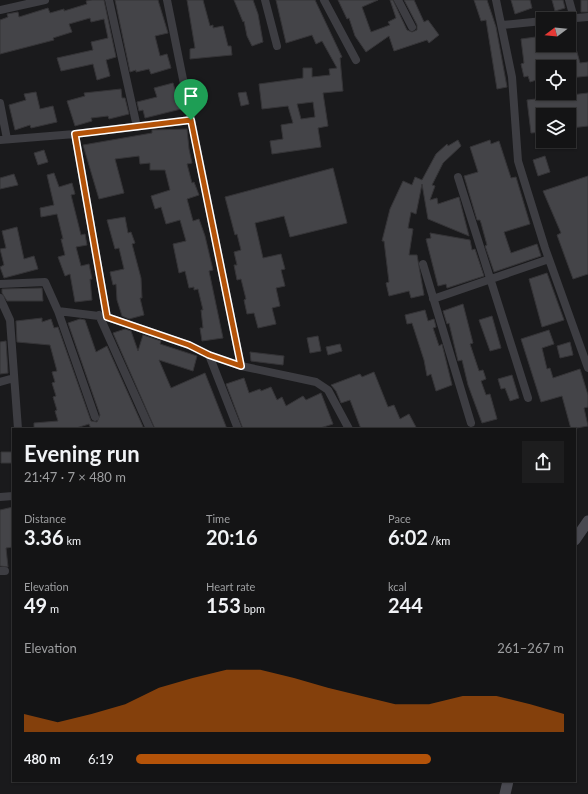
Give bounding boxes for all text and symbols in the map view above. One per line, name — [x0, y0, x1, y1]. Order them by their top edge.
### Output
north arrow — [536, 12, 576, 52]
map controls — [536, 12, 576, 148]
button: locate — [536, 60, 576, 100]
pin — [174, 79, 208, 120]
icon: arrive — [180, 85, 202, 107]
button: layers — [536, 108, 576, 148]
text: Evening run — [24, 440, 140, 467]
button: share — [522, 441, 564, 483]
text: 21:47 · 7 × 480 m — [24, 469, 126, 485]
text: Distance — [24, 512, 66, 525]
text: Time — [206, 512, 230, 525]
text: Pace — [388, 512, 411, 525]
text: 3.36 — [24, 525, 64, 549]
text: 20:16 — [206, 525, 258, 549]
text: 6:02 — [388, 525, 428, 549]
text: km — [64, 534, 81, 547]
text: /km — [428, 534, 450, 547]
text: Elevation — [24, 580, 69, 593]
text: Heart rate — [206, 580, 255, 593]
text: kcal — [388, 580, 407, 593]
text: 49 — [24, 593, 47, 617]
text: 153 — [206, 593, 241, 617]
text: 244 — [388, 593, 423, 617]
text: m — [47, 602, 59, 615]
text: bpm — [241, 602, 265, 615]
text: Elevation — [24, 640, 77, 656]
text: 261–267 m — [497, 640, 564, 656]
text: 480 m — [24, 751, 61, 767]
text: 6:19 — [88, 751, 114, 767]

